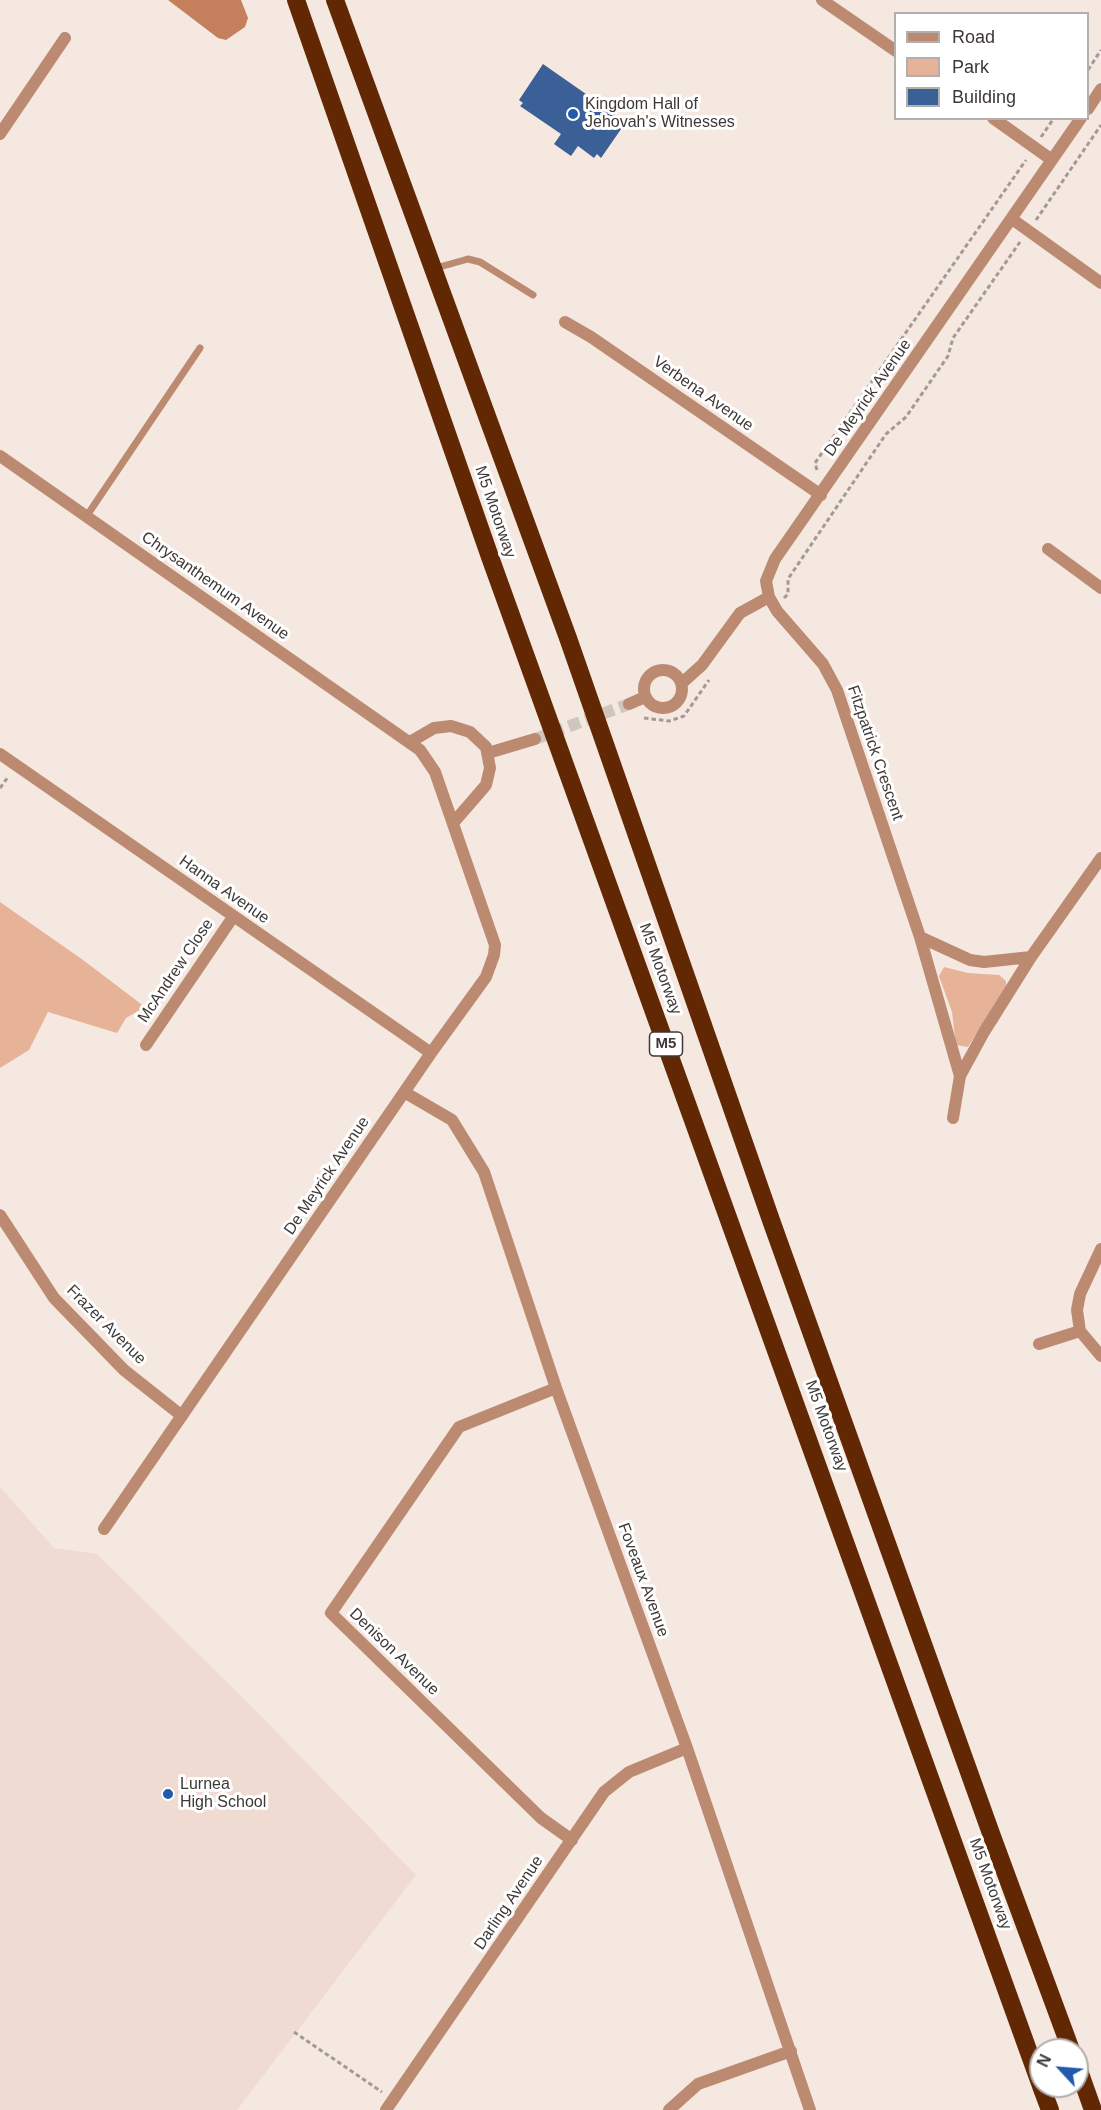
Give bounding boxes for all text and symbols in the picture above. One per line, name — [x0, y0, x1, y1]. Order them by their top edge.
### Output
legend — [894, 12, 1089, 120]
text: Road — [952, 27, 995, 47]
text: Park — [952, 57, 989, 77]
text: Building — [952, 87, 1016, 107]
place label: Kingdom Hall of Jehovah's Witnesses — [585, 95, 735, 133]
marker: Kingdom Hall of Jehovah's Witnesses — [566, 107, 580, 121]
street label: De Meyrick Avenue — [820, 336, 916, 460]
street label: Verbena Avenue — [649, 352, 757, 436]
street label: M5 Motorway — [470, 463, 520, 561]
street label: Chrysanthemum Avenue — [137, 528, 293, 644]
street label: Fitzpatrick Crescent — [843, 683, 907, 823]
street label: Hanna Avenue — [175, 852, 273, 928]
street label: McAndrew Close — [134, 916, 218, 1026]
street label: M5 Motorway — [635, 921, 685, 1017]
road number: M5 — [650, 1032, 682, 1056]
street label: De Meyrick Avenue — [280, 1113, 374, 1239]
street label: Frazer Avenue — [62, 1281, 150, 1369]
street label: M5 Motorway — [801, 1378, 851, 1474]
street label: Foveaux Avenue — [613, 1520, 673, 1640]
street label: Denison Avenue — [345, 1604, 443, 1700]
place label: Lurnea High School — [180, 1775, 266, 1813]
marker: Lurnea High School — [161, 1787, 175, 1801]
street label: M5 Motorway — [965, 1836, 1015, 1932]
street label: Darling Avenue — [471, 1852, 547, 1954]
north arrow — [1029, 2038, 1089, 2098]
text: N — [1034, 2052, 1054, 2070]

